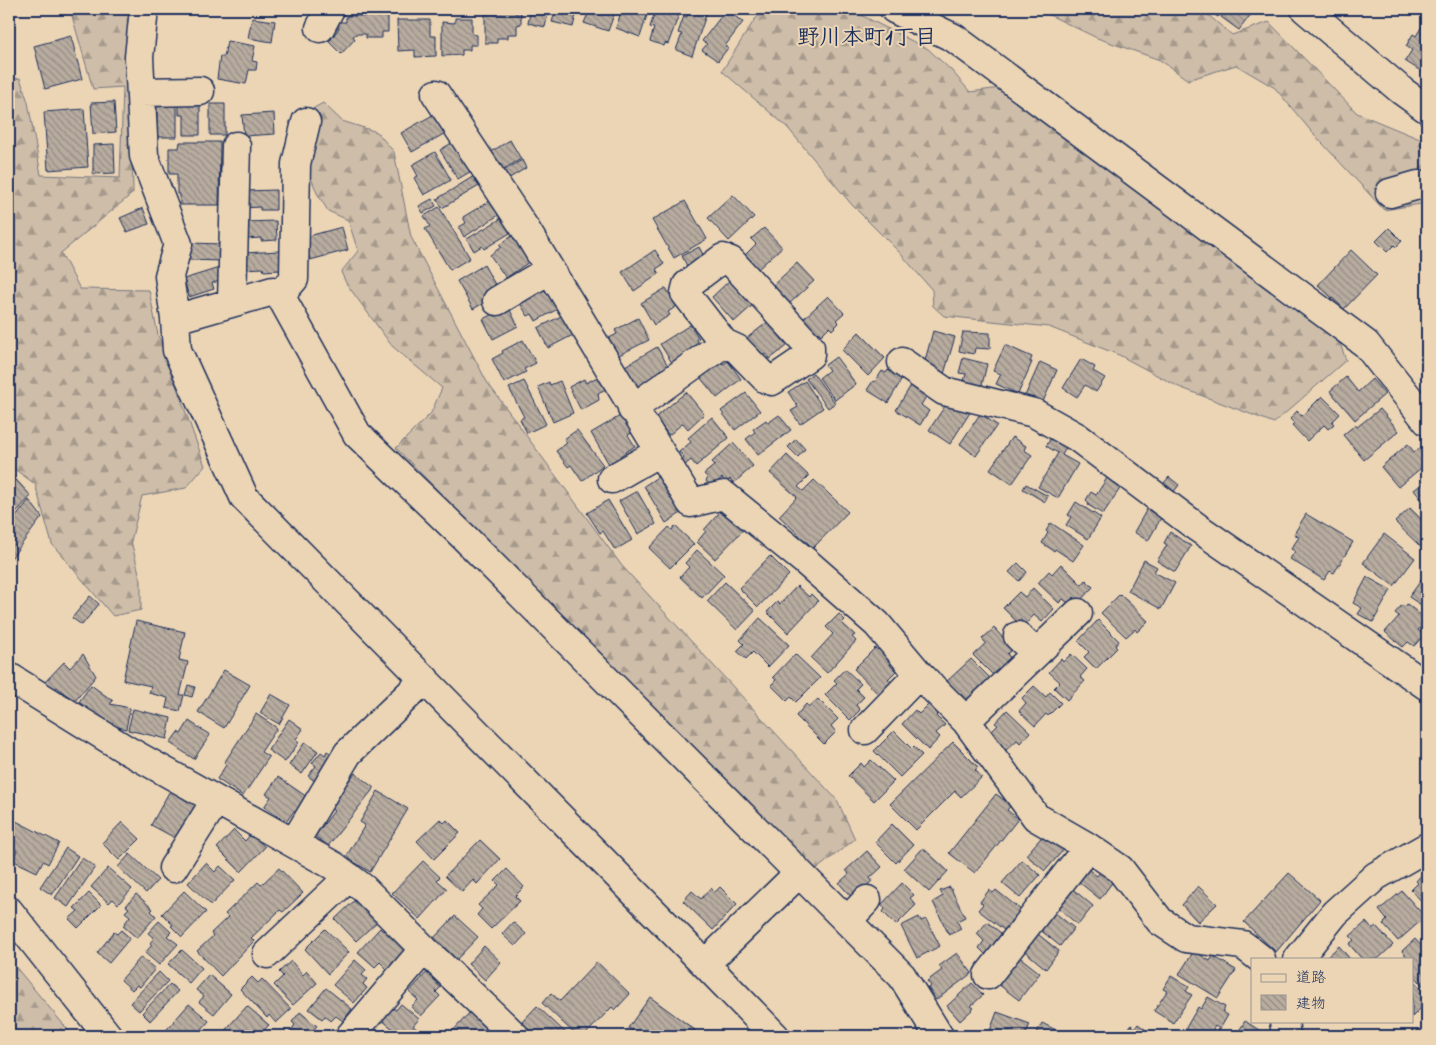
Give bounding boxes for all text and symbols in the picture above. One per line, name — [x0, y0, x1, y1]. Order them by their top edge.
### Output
district label: 野川本町1丁目 — [798, 23, 937, 55]
legend — [1251, 958, 1414, 1022]
text: 道路 — [1296, 967, 1326, 989]
text: 建物 — [1296, 993, 1326, 1015]

